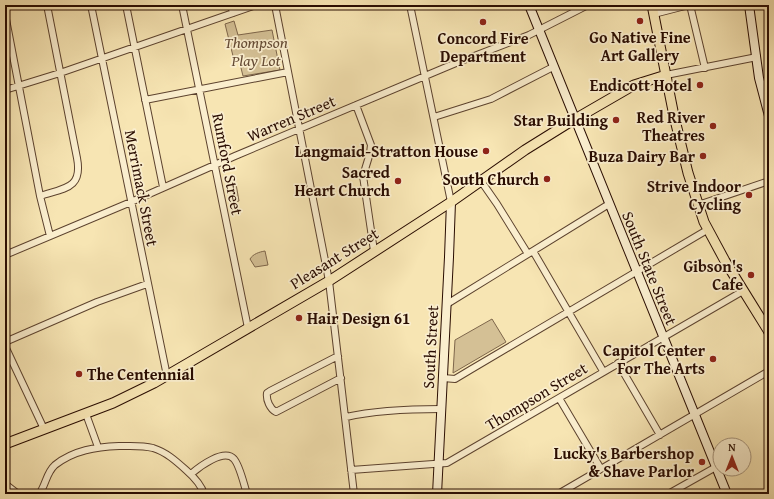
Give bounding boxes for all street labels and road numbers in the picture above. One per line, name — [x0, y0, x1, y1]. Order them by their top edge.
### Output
street label: Warren Street — [243, 88, 339, 147]
street label: Rumford Street — [206, 111, 250, 217]
street label: Merrimack Street — [119, 128, 165, 249]
street label: South State Street — [616, 207, 684, 329]
street label: Pleasant Street — [285, 221, 383, 295]
street label: South Street — [416, 304, 444, 389]
street label: Thompson Street — [480, 356, 592, 436]

